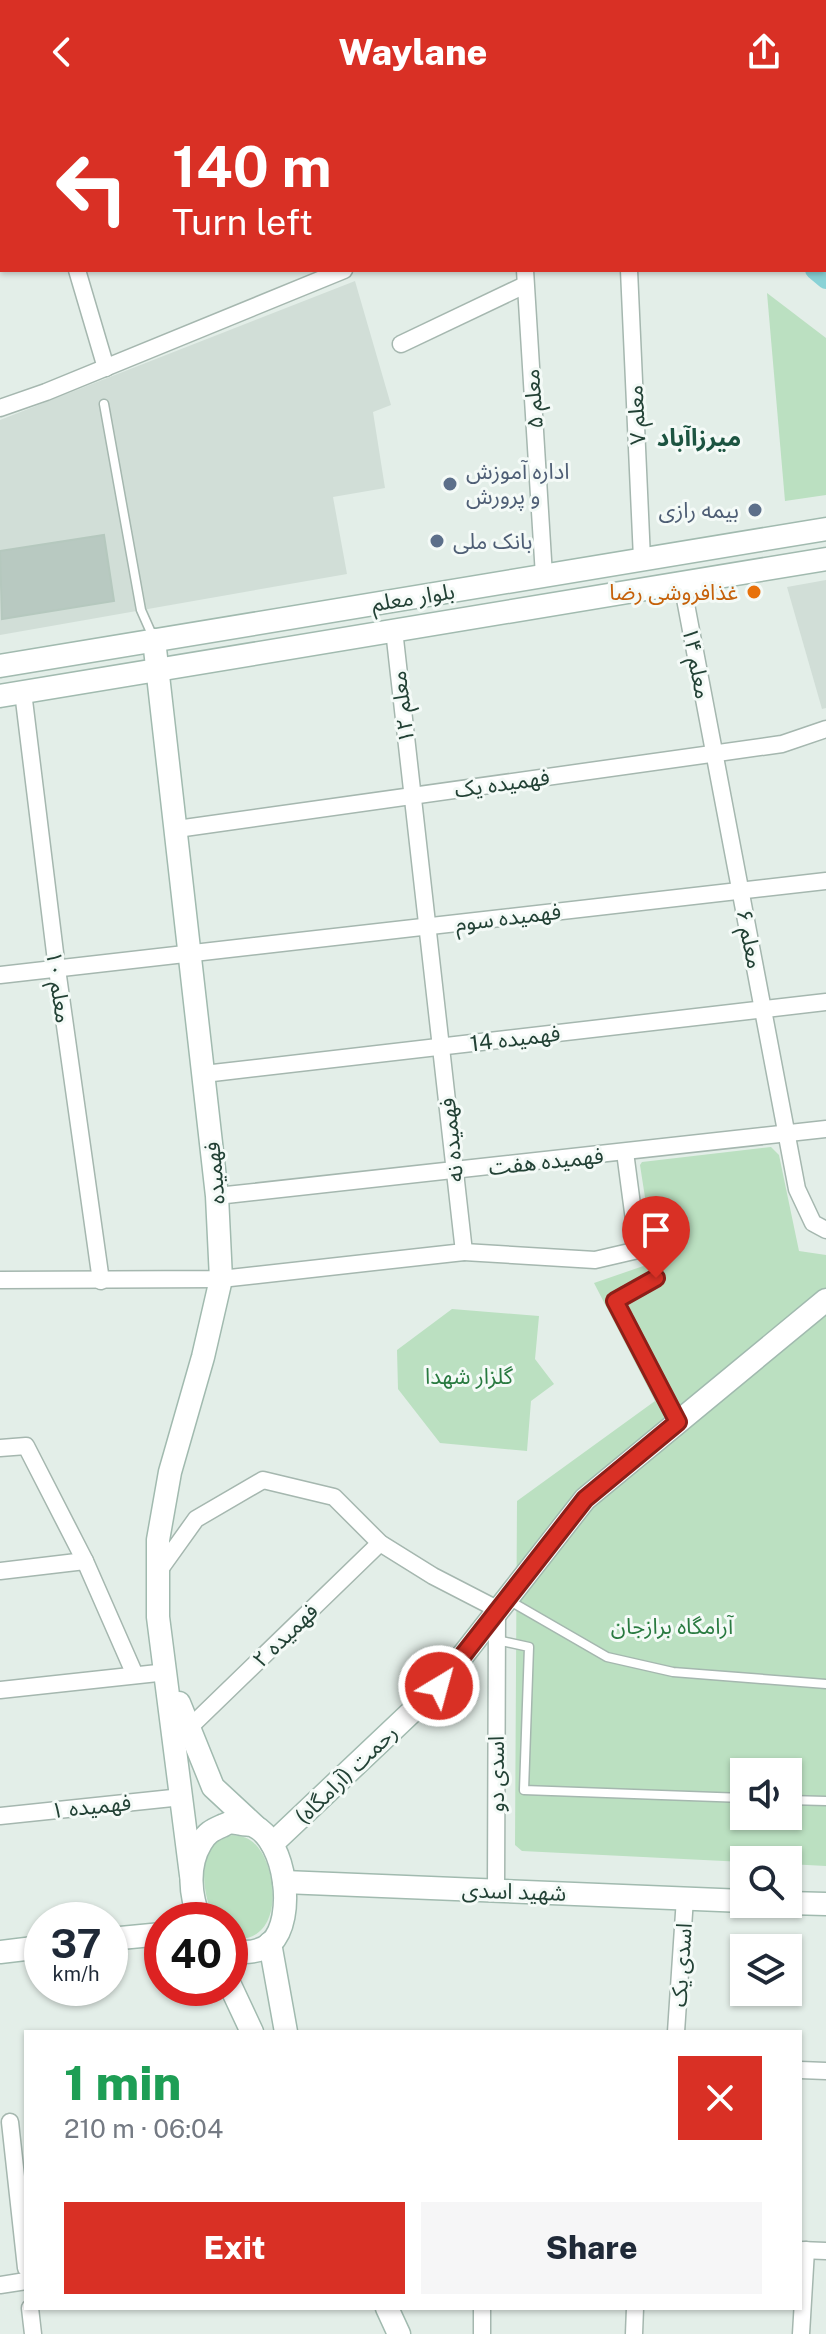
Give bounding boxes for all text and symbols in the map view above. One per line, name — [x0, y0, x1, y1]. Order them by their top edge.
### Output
icon: back — [40, 30, 84, 74]
icon: share — [742, 30, 786, 74]
text: Waylane — [339, 31, 487, 73]
text: 140 m — [172, 134, 332, 200]
icon: left — [40, 136, 144, 240]
text: Turn left — [172, 201, 313, 243]
street label: معلم ۵ — [518, 368, 552, 430]
street label: معلم ۷ — [621, 384, 655, 446]
district label: میرزاآباد — [657, 423, 741, 452]
place label: اداره آموزش و پرورش — [466, 458, 570, 511]
marker: اداره آموزش و پرورش — [441, 475, 459, 493]
place label: بیمه رازی — [659, 497, 739, 524]
marker: بیمه رازی — [746, 501, 764, 519]
place label: بانک ملی — [453, 528, 532, 554]
marker: بانک ملی — [428, 532, 446, 550]
street label: بلوار معلم — [370, 578, 457, 620]
place label: غذافروشی رضا — [609, 579, 738, 606]
marker: غذافروشی رضا — [745, 583, 763, 601]
street label: معلم ۱۴ — [673, 625, 717, 702]
street label: معلم ۱۲ — [385, 669, 423, 745]
street label: فهمیده یک — [453, 763, 551, 803]
street label: فهمیده سوم — [454, 898, 563, 940]
street label: معلم ۶ — [728, 907, 768, 972]
street label: معلم ۱۰ — [37, 949, 77, 1025]
street label: فهمیده 14 — [468, 1020, 562, 1056]
street label: فهمیده نه — [434, 1097, 468, 1183]
street label: فهمیده — [198, 1141, 230, 1205]
street label: فهمیده هفت — [487, 1142, 605, 1180]
pin — [622, 1196, 690, 1278]
icon: arrive — [634, 1208, 678, 1252]
park label: گلزار شهدا — [425, 1363, 514, 1390]
street label: فهمیده ۲ — [247, 1598, 323, 1672]
park label: آرامگاه برازجان — [611, 1613, 735, 1640]
position arrow — [397, 1644, 481, 1728]
street label: رحمت (آرامگاه) — [290, 1719, 403, 1830]
street label: اسدی دو — [483, 1736, 509, 1812]
map controls — [730, 1758, 802, 2006]
button: sound — [730, 1758, 802, 1830]
street label: فهمیده ۱ — [50, 1789, 132, 1823]
button: search — [730, 1846, 802, 1918]
street label: شهید اسدی — [461, 1876, 567, 1906]
speed limit sign: 40 — [144, 1902, 248, 2006]
text: 37 — [51, 1920, 101, 1967]
street label: اسدی یک — [665, 1922, 697, 2008]
button: layers — [730, 1934, 802, 2006]
text: km/h — [52, 1962, 100, 1986]
text: 1 min — [64, 2054, 181, 2111]
button: close — [678, 2056, 762, 2140]
text: 210 m · 06:04 — [64, 2113, 223, 2144]
button: Exit — [64, 2202, 405, 2294]
button: Share — [421, 2202, 762, 2294]

